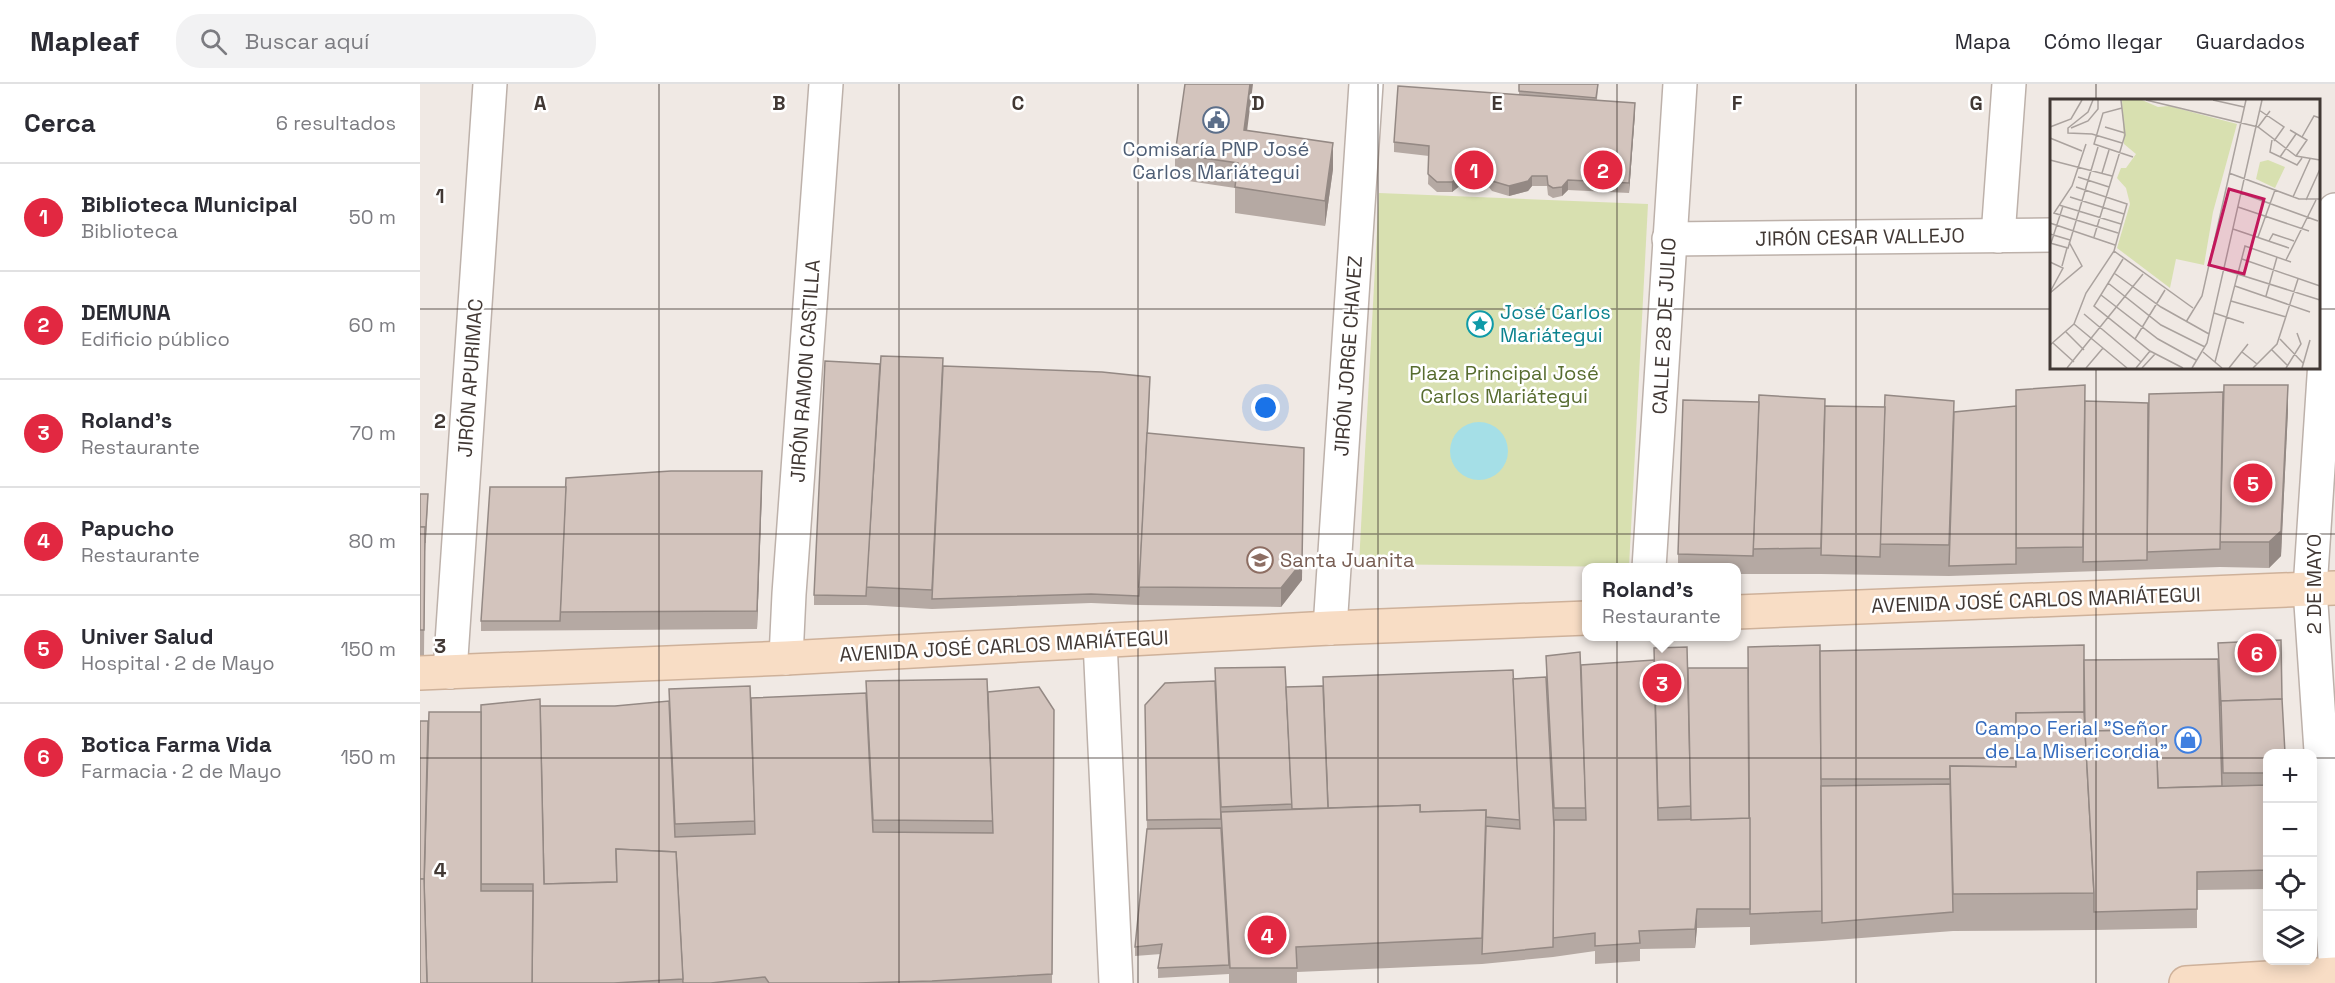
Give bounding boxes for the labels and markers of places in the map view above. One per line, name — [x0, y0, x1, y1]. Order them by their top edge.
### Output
public building icon: Comisaría PNP José Carlos Mariátegui — [1201, 105, 1231, 135]
place label: Comisaría PNP José Carlos Mariátegui — [1123, 136, 1309, 185]
pin: 1 — [1454, 148, 1494, 193]
pin: 2 — [1584, 148, 1622, 193]
place label: José Carlos Mariátegui — [1500, 299, 1611, 348]
place icon: José Carlos Mariátegui — [1465, 309, 1495, 339]
pin: 5 — [2234, 460, 2272, 506]
school or university icon: Santa Juanita — [1245, 545, 1275, 575]
place label: Santa Juanita — [1280, 547, 1414, 573]
pin: 6 — [2238, 630, 2276, 676]
pin: 3 — [1642, 660, 1682, 706]
place label: Campo Ferial "Señor de La Misericordia" — [1975, 715, 2168, 764]
shop icon: Campo Ferial "Señor de La Misericordia" — [2173, 725, 2203, 755]
pin: 4 — [1248, 912, 1286, 958]

